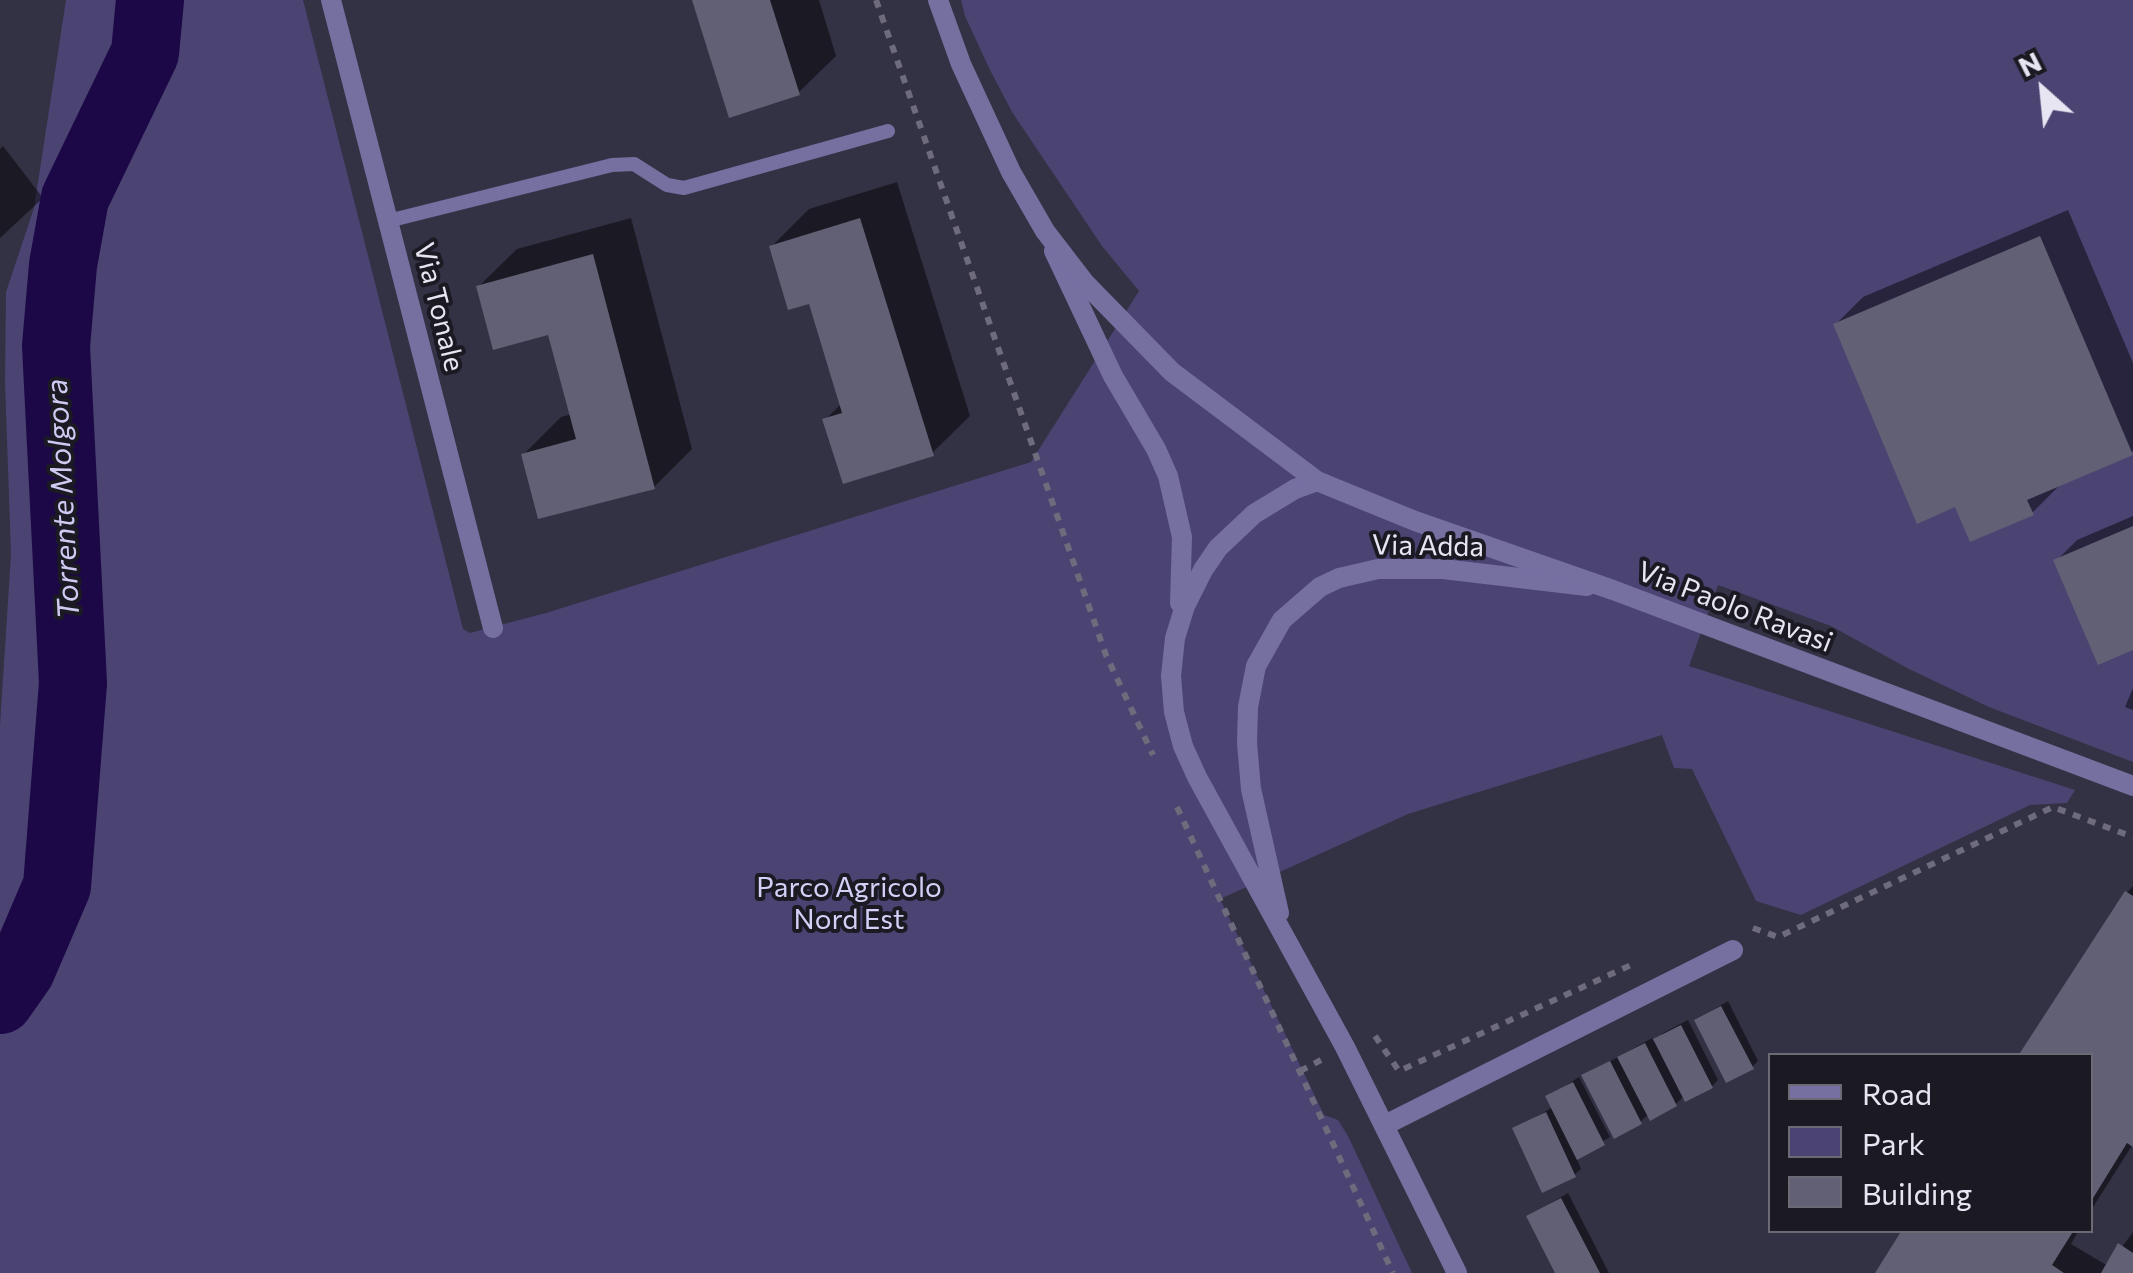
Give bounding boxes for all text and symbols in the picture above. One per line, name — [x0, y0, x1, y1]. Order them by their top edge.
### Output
north arrow — [1993, 40, 2093, 140]
text: N — [2012, 43, 2046, 83]
street label: Via Tonale — [407, 239, 471, 375]
water label: Torrente Molgora — [39, 378, 87, 620]
street label: Via Adda — [1372, 528, 1484, 564]
street label: Via Paolo Ravasi — [1633, 554, 1837, 660]
park label: Parco Agricolo Nord Est — [756, 871, 942, 937]
legend — [1768, 1053, 2093, 1233]
text: Road — [1862, 1074, 1932, 1111]
text: Park — [1862, 1124, 1925, 1161]
text: Building — [1862, 1174, 1972, 1211]

